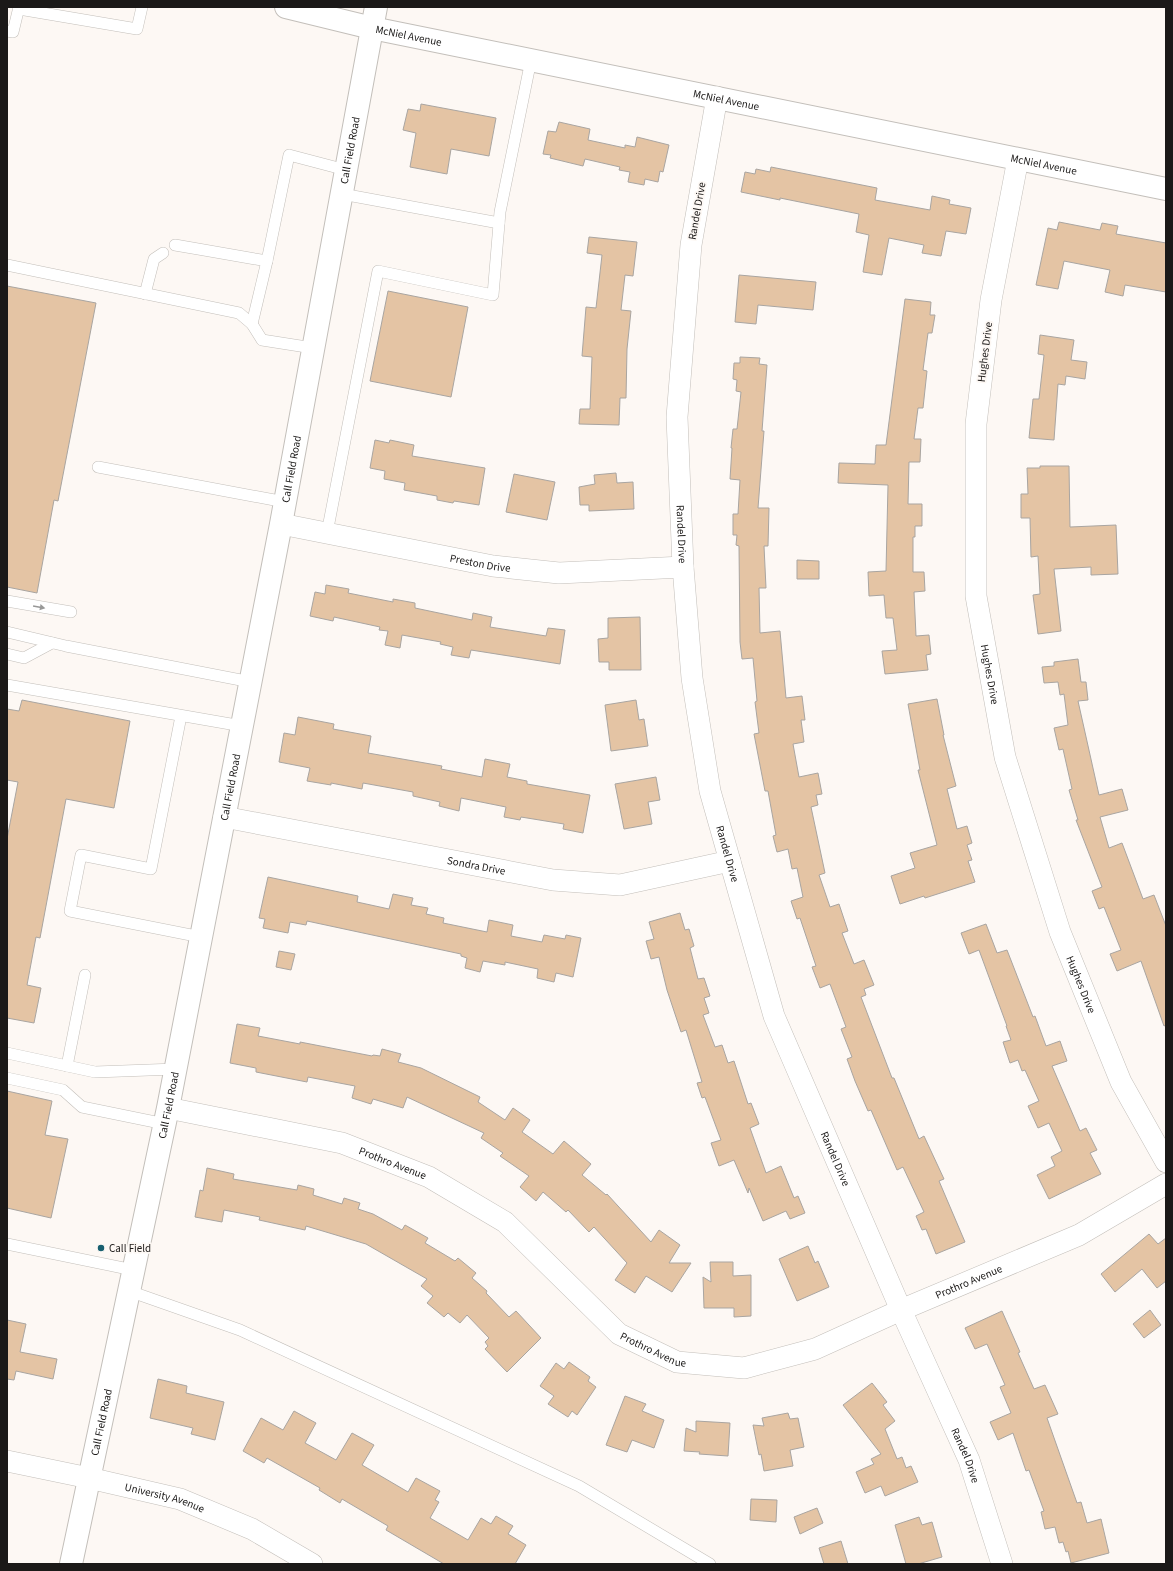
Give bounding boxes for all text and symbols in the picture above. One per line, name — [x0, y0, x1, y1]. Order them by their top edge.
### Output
street label: McNiel Avenue — [374, 21, 444, 50]
street label: McNiel Avenue — [692, 86, 761, 114]
street label: Call Field Road — [336, 115, 363, 185]
street label: McNiel Avenue — [1009, 150, 1079, 178]
street label: Randel Drive — [685, 181, 710, 241]
street label: Hughes Drive — [974, 320, 996, 383]
street label: Call Field Road — [278, 434, 305, 504]
street label: Randel Drive — [673, 505, 690, 564]
street label: Preston Drive — [449, 550, 512, 575]
one-way arrow — [33, 604, 45, 610]
street label: Hughes Drive — [977, 643, 1003, 706]
street label: Call Field Road — [216, 752, 244, 822]
street label: Randel Drive — [713, 824, 743, 884]
street label: Sondra Drive — [446, 852, 507, 878]
street label: Hughes Drive — [1063, 953, 1100, 1016]
street label: Call Field Road — [154, 1070, 182, 1140]
street label: Randel Drive — [817, 1129, 854, 1189]
street label: Prothro Avenue — [357, 1143, 429, 1183]
place label: Call Field — [109, 1241, 151, 1256]
marker: Call Field — [96, 1243, 106, 1253]
street label: Prothro Avenue — [933, 1261, 1005, 1302]
street label: Prothro Avenue — [618, 1328, 687, 1370]
street label: Call Field Road — [87, 1387, 116, 1457]
street label: Randel Drive — [948, 1425, 983, 1485]
street label: University Avenue — [123, 1479, 208, 1516]

